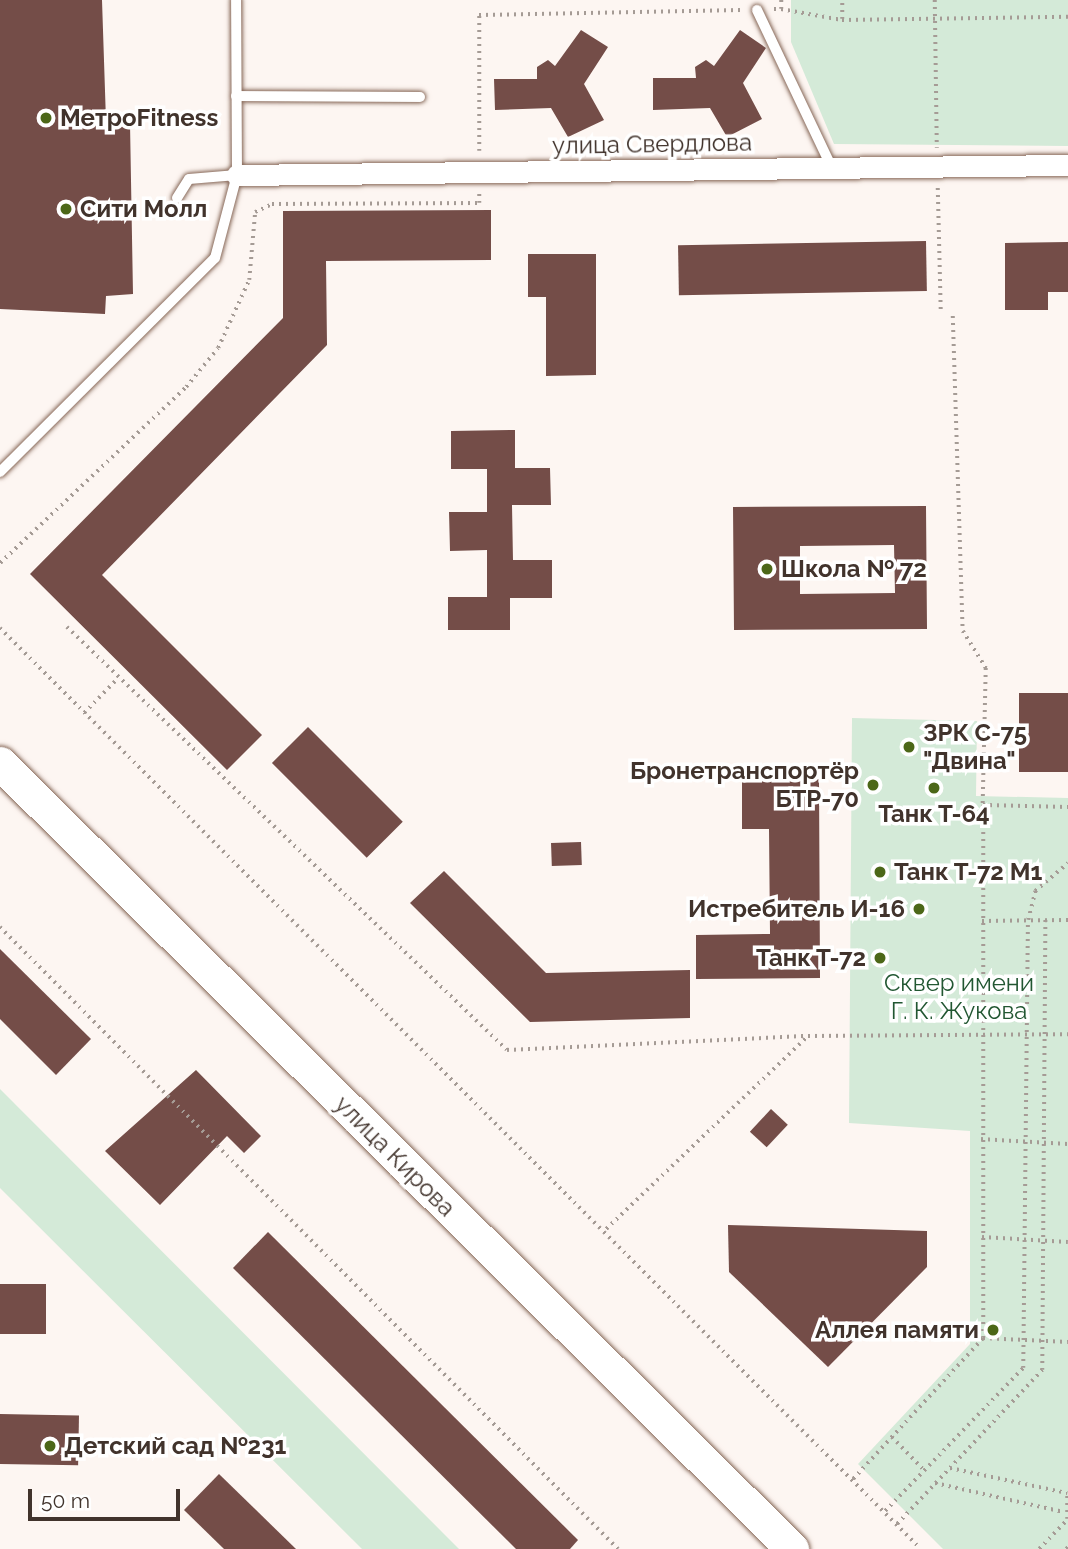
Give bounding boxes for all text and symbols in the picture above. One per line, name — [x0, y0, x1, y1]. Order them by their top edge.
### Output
place label: МетроFitness — [60, 104, 218, 132]
marker: МетроFitness — [38, 110, 54, 126]
street label: улица Свердлова — [552, 128, 752, 160]
place label: Сити Молл — [80, 195, 207, 223]
marker: Сити Молл — [58, 201, 74, 217]
place label: Школа № 72 — [781, 555, 927, 583]
marker: Школа № 72 — [759, 561, 775, 577]
place label: ЗРК С-75 "Двина" — [923, 719, 1027, 775]
marker: ЗРК С-75 "Двина" — [901, 739, 917, 755]
place label: Бронетранспортёр БТР-70 — [630, 757, 859, 813]
marker: Бронетранспортёр БТР-70 — [865, 777, 881, 793]
marker: Танк Т-64 — [926, 780, 942, 796]
place label: Танк Т-64 — [878, 800, 990, 828]
place label: Танк Т-72 М1 — [894, 858, 1043, 886]
marker: Танк Т-72 М1 — [872, 864, 888, 880]
place label: Истребитель И-16 — [688, 895, 905, 923]
marker: Истребитель И-16 — [911, 901, 927, 917]
place label: Танк Т-72 — [755, 944, 866, 972]
marker: Танк Т-72 — [872, 950, 888, 966]
park label: Сквер имени Г. К. Жукова — [884, 969, 1034, 1025]
street label: улица Кирова — [329, 1090, 461, 1222]
place label: Аллея памяти — [815, 1316, 979, 1344]
marker: Аллея памяти — [985, 1322, 1001, 1338]
place label: Детский сад №231 — [64, 1432, 286, 1460]
marker: Детский сад №231 — [42, 1438, 58, 1454]
scale bar — [32, 1476, 184, 1520]
text: 50 m — [41, 1488, 90, 1513]

